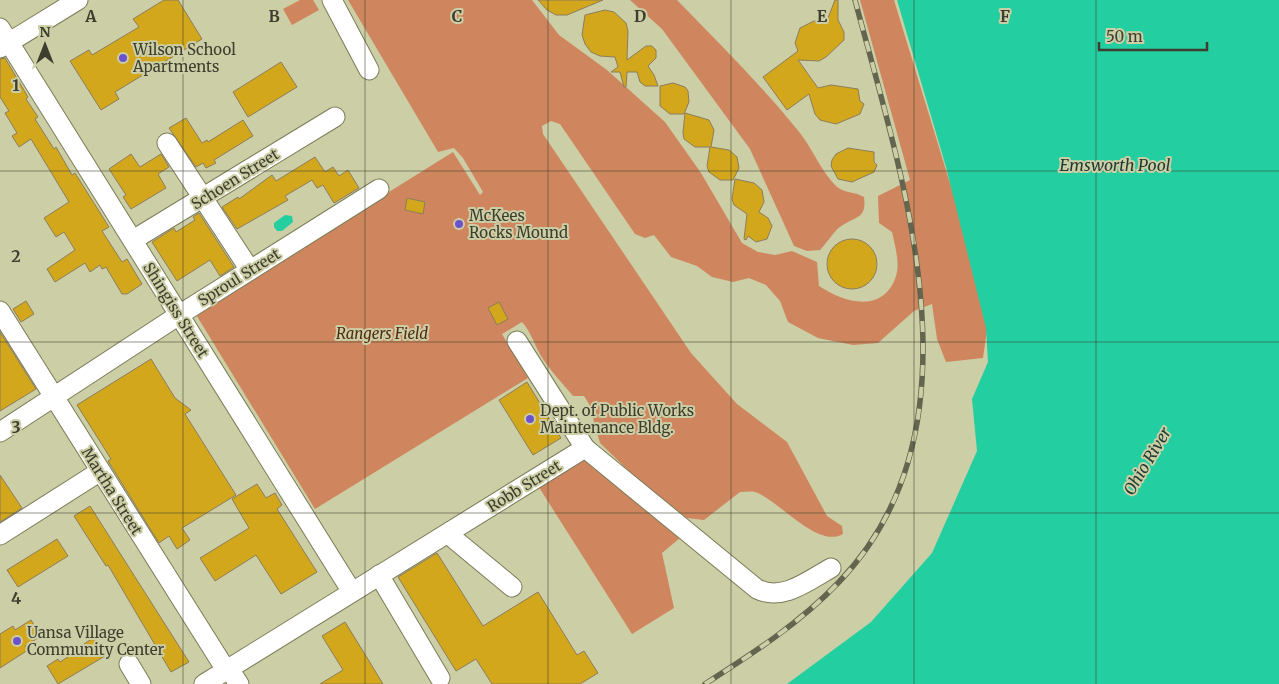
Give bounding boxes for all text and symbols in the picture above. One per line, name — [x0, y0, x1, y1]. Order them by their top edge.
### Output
text: A — [84, 6, 97, 26]
text: B — [268, 6, 280, 26]
text: C — [452, 6, 462, 26]
text: D — [634, 6, 646, 26]
text: E — [817, 6, 828, 26]
text: F — [1000, 6, 1010, 26]
north arrow — [20, 20, 70, 70]
scale bar — [1099, 20, 1206, 52]
text: N — [39, 23, 51, 41]
text: 50 m — [1106, 27, 1143, 46]
place label: Wilson School Apartments — [132, 40, 236, 76]
marker: Wilson School Apartments — [117, 52, 129, 64]
text: 1 — [12, 75, 20, 95]
street label: Schoen Street — [188, 144, 282, 213]
water label: Emsworth Pool — [1060, 155, 1171, 175]
place label: McKees Rocks Mound — [469, 206, 568, 242]
marker: McKees Rocks Mound — [453, 218, 465, 230]
street label: Sproul Street — [194, 244, 284, 310]
text: 2 — [11, 246, 21, 266]
street label: Shingiss Street — [139, 259, 213, 361]
park label: Rangers Field — [336, 324, 428, 343]
place label: Dept. of Public Works Maintenance Bldg. — [540, 401, 694, 437]
marker: Dept. of Public Works Maintenance Bldg. — [524, 413, 536, 425]
text: 3 — [11, 417, 21, 437]
water label: Ohio River — [1119, 423, 1175, 499]
street label: Martha Street — [77, 444, 147, 538]
street label: Robb Street — [484, 456, 565, 516]
text: 4 — [11, 588, 21, 608]
place label: Uansa Village Community Center — [27, 623, 164, 659]
marker: Uansa Village Community Center — [11, 635, 23, 647]

